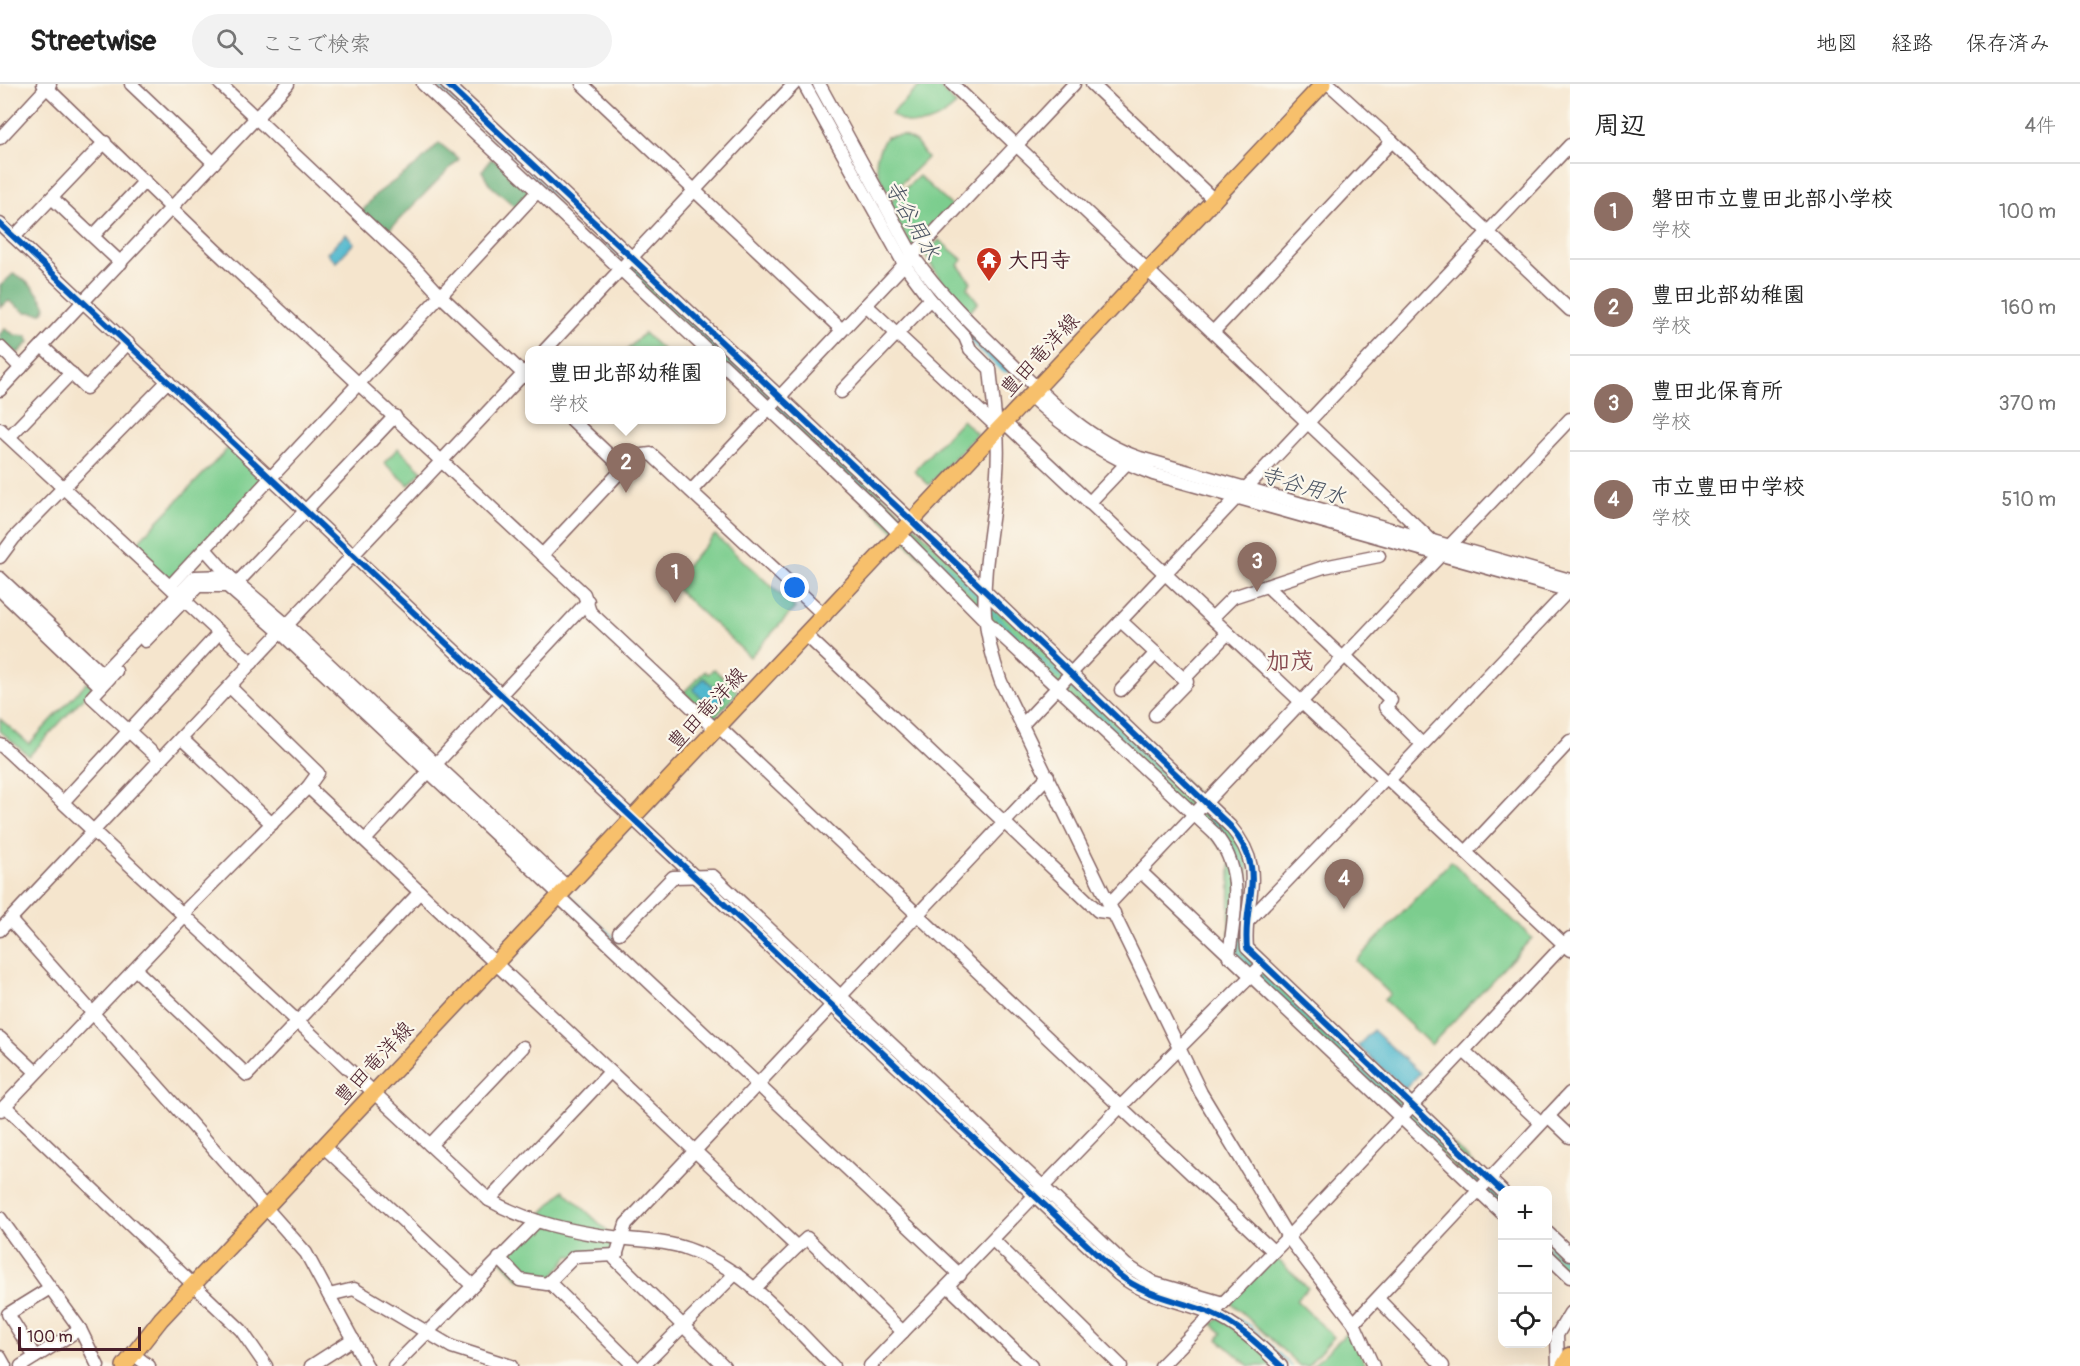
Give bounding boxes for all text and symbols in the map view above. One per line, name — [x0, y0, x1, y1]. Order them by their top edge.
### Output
search box — [192, 14, 612, 68]
text: Streetwise — [30, 24, 156, 59]
icon: search — [213, 25, 246, 58]
text: ここで検索 — [261, 30, 371, 58]
text: 地図 — [1816, 30, 1858, 57]
text: 経路 — [1891, 30, 1933, 57]
text: 保存済み — [1966, 30, 2050, 57]
text: 周辺 — [1594, 110, 1646, 142]
text: 4件 — [2024, 113, 2056, 138]
water label: 寺谷用水 — [878, 175, 946, 265]
text: 磐田市立豊田北部小学校 — [1651, 185, 1893, 213]
text: 1 — [1610, 199, 1617, 224]
text: 100 m — [1999, 199, 2056, 224]
text: 学校 — [1651, 217, 1691, 242]
temple icon: 大円寺 — [974, 245, 1004, 283]
place label: 大円寺 — [1008, 247, 1071, 274]
text: 豊田北部幼稚園 — [1651, 281, 1805, 309]
text: 2 — [1608, 295, 1619, 320]
text: 160 m — [2001, 295, 2056, 320]
street label: 豊田竜洋線 — [994, 307, 1086, 403]
text: 学校 — [1651, 313, 1691, 338]
popup — [525, 346, 726, 424]
text: 豊田北部幼稚園 — [548, 359, 703, 387]
text: 豊田北保育所 — [1651, 377, 1783, 405]
text: 学校 — [548, 391, 588, 416]
text: 3 — [1608, 391, 1619, 416]
text: 370 m — [1999, 391, 2056, 416]
text: 学校 — [1651, 409, 1691, 434]
pin: 2 — [606, 444, 646, 493]
water label: 寺谷用水 — [1257, 460, 1349, 512]
text: 市立豊田中学校 — [1651, 473, 1805, 501]
text: 4 — [1608, 487, 1619, 512]
text: 510 m — [2002, 487, 2056, 512]
text: 学校 — [1651, 505, 1691, 530]
pin: 3 — [1238, 542, 1276, 592]
pin: 1 — [656, 554, 694, 603]
your location — [780, 573, 809, 602]
district label: 加茂 — [1266, 647, 1314, 676]
street label: 豊田竜洋線 — [661, 661, 753, 757]
pin: 4 — [1324, 860, 1364, 909]
street label: 豊田竜洋線 — [328, 1015, 420, 1111]
map controls — [1498, 1186, 1552, 1348]
button: + — [1498, 1186, 1552, 1240]
button: − — [1498, 1240, 1552, 1294]
button: locate — [1498, 1294, 1552, 1348]
scale bar — [18, 1324, 141, 1352]
text: 100 m — [27, 1327, 73, 1347]

